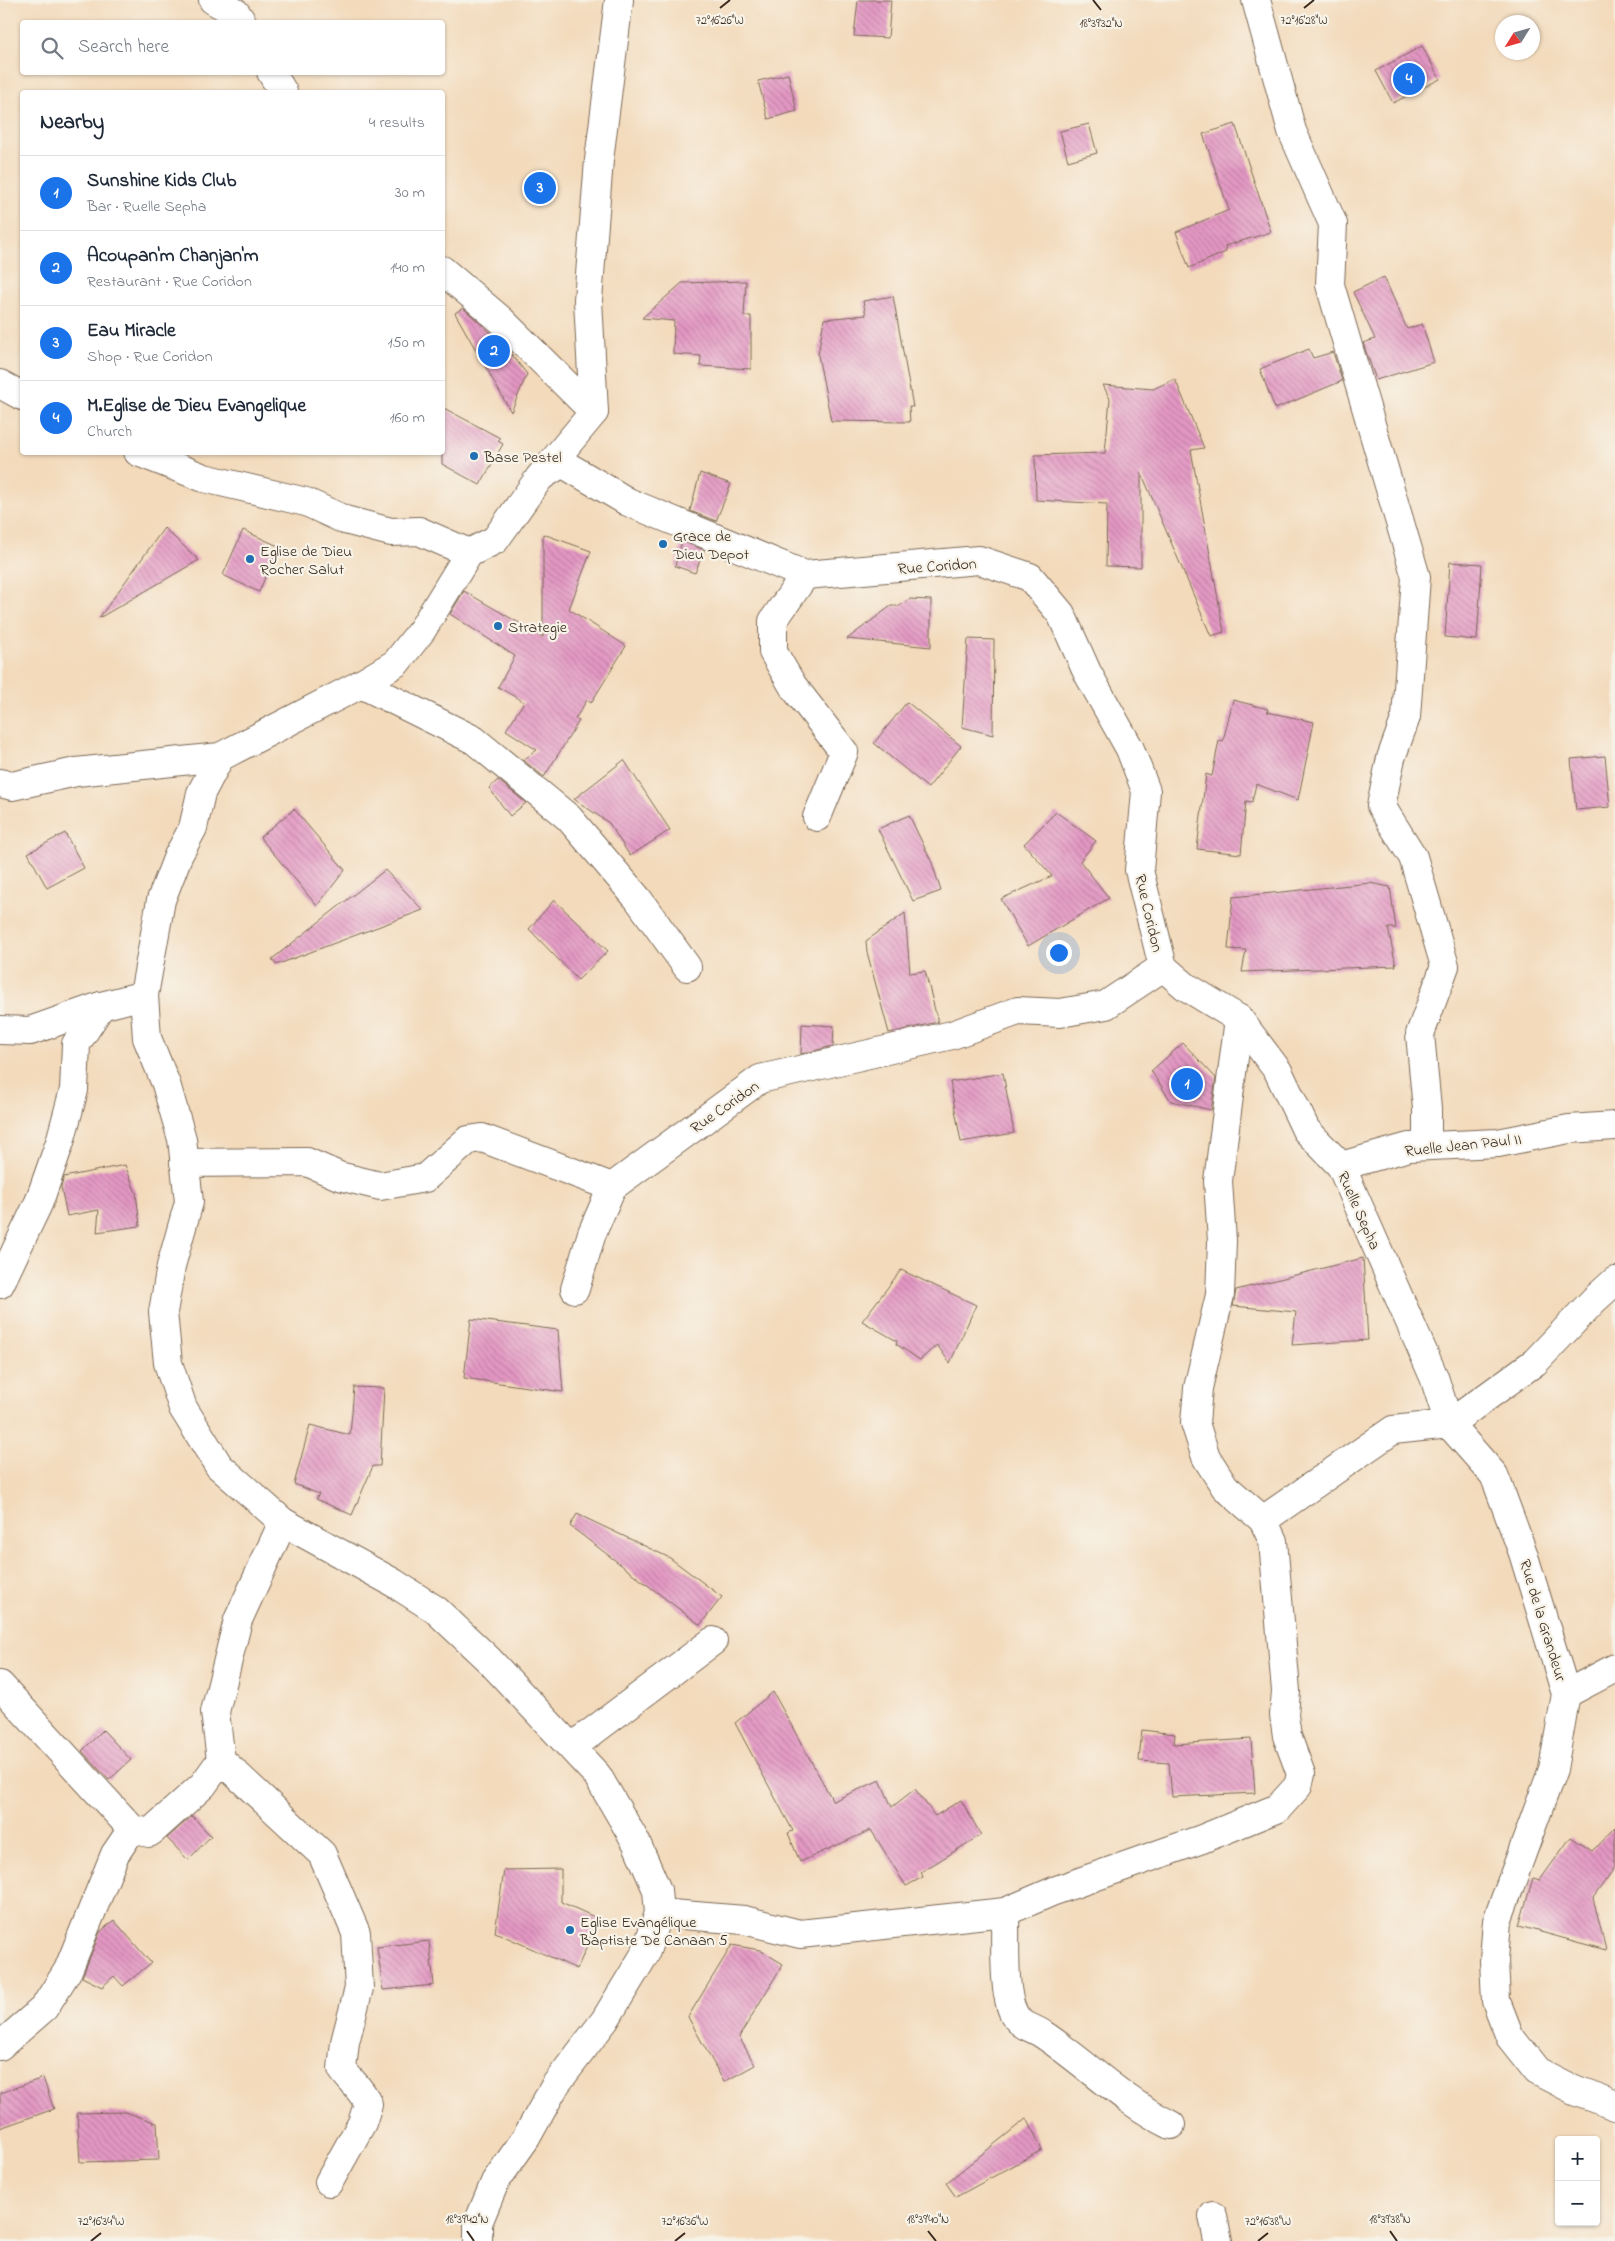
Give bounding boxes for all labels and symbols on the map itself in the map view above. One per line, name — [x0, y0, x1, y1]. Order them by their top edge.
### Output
text: 72°16'26"W — [696, 12, 744, 30]
text: 72°16'28"W — [1280, 12, 1328, 30]
text: 18°39'32"N — [1079, 15, 1123, 33]
north arrow — [1495, 15, 1540, 60]
pin: 4 — [1393, 60, 1425, 98]
pin: 3 — [524, 169, 556, 207]
pin: 2 — [478, 332, 510, 370]
place label: Base Pestel — [483, 446, 562, 470]
marker: Base Pestel — [468, 450, 480, 462]
place label: Grace de Dieu Depot — [672, 525, 750, 567]
marker: Grace de Dieu Depot — [657, 538, 669, 550]
place label: Eglise de Dieu Rocher Salut — [260, 540, 352, 582]
street label: Rue Coridon — [897, 552, 978, 582]
marker: Eglise de Dieu Rocher Salut — [244, 553, 256, 565]
place label: Strategie — [508, 616, 568, 640]
marker: Strategie — [492, 620, 504, 632]
street label: Rue Coridon — [1127, 872, 1169, 955]
your location — [1046, 940, 1072, 966]
pin: 1 — [1171, 1065, 1203, 1103]
street label: Rue Coridon — [686, 1075, 765, 1140]
street label: Ruelle Jean Paul II — [1404, 1128, 1523, 1164]
street label: Ruelle Sepha — [1330, 1168, 1386, 1254]
street label: Rue de la Grandeur — [1512, 1557, 1572, 1685]
place label: Eglise Evangélique Baptiste De Canaan 5 — [579, 1911, 728, 1953]
marker: Eglise Evangélique Baptiste De Canaan 5 — [564, 1924, 576, 1936]
text: 18°39'42"N — [445, 2211, 489, 2229]
text: 18°39'40"N — [907, 2211, 949, 2229]
text: 18°39'38"N — [1369, 2211, 1411, 2229]
text: 72°16'34"W — [78, 2213, 124, 2231]
text: 72°16'36"W — [662, 2213, 708, 2231]
text: 72°16'38"W — [1245, 2213, 1291, 2231]

